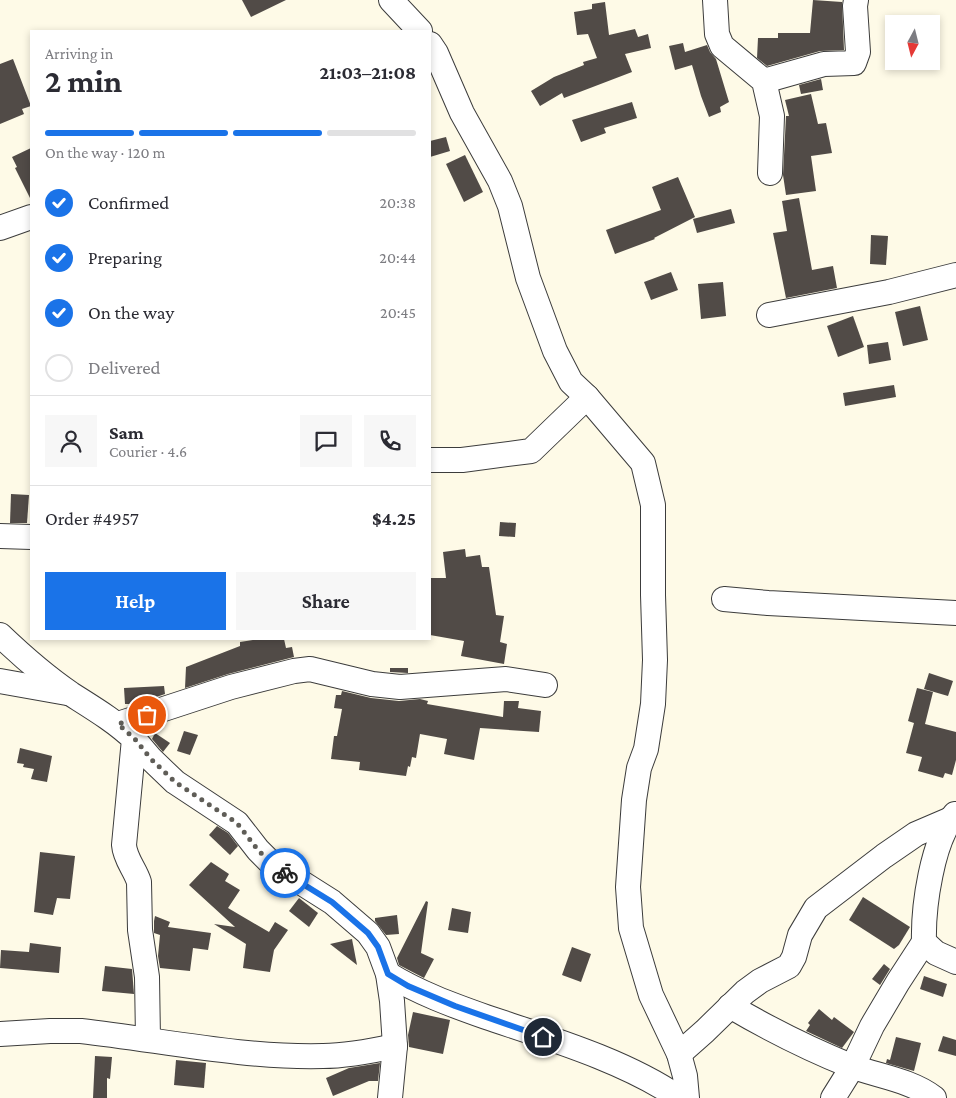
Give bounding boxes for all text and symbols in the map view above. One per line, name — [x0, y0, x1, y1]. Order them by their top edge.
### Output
north arrow — [885, 15, 940, 70]
map controls — [885, 15, 940, 70]
text: Arriving in — [45, 45, 113, 62]
text: 21:03–21:08 — [319, 62, 416, 83]
text: 2 min — [45, 63, 122, 99]
text: On the way · 120 m — [45, 144, 165, 161]
icon: check — [45, 189, 73, 217]
text: Confirmed — [88, 192, 169, 213]
text: 20:38 — [379, 194, 416, 211]
icon: check — [45, 244, 73, 272]
text: Preparing — [88, 247, 162, 268]
text: 20:44 — [379, 249, 416, 266]
icon: check — [45, 299, 73, 327]
text: On the way — [88, 302, 174, 323]
text: 20:45 — [380, 304, 416, 321]
text: Delivered — [88, 357, 161, 378]
button: person — [45, 415, 97, 467]
button: chat — [300, 415, 352, 467]
button: phone — [364, 415, 416, 467]
text: Sam — [109, 422, 144, 443]
text: Courier · 4.6 — [109, 443, 187, 460]
text: Order #4957 — [45, 508, 139, 529]
text: $4.25 — [372, 508, 416, 529]
button: Help — [45, 572, 226, 630]
button: Share — [236, 572, 416, 630]
pin — [126, 694, 168, 736]
icon: bag — [133, 701, 161, 729]
courier — [260, 848, 310, 898]
icon: bike — [271, 859, 299, 887]
pin — [522, 1016, 564, 1058]
icon: home — [529, 1023, 557, 1051]

